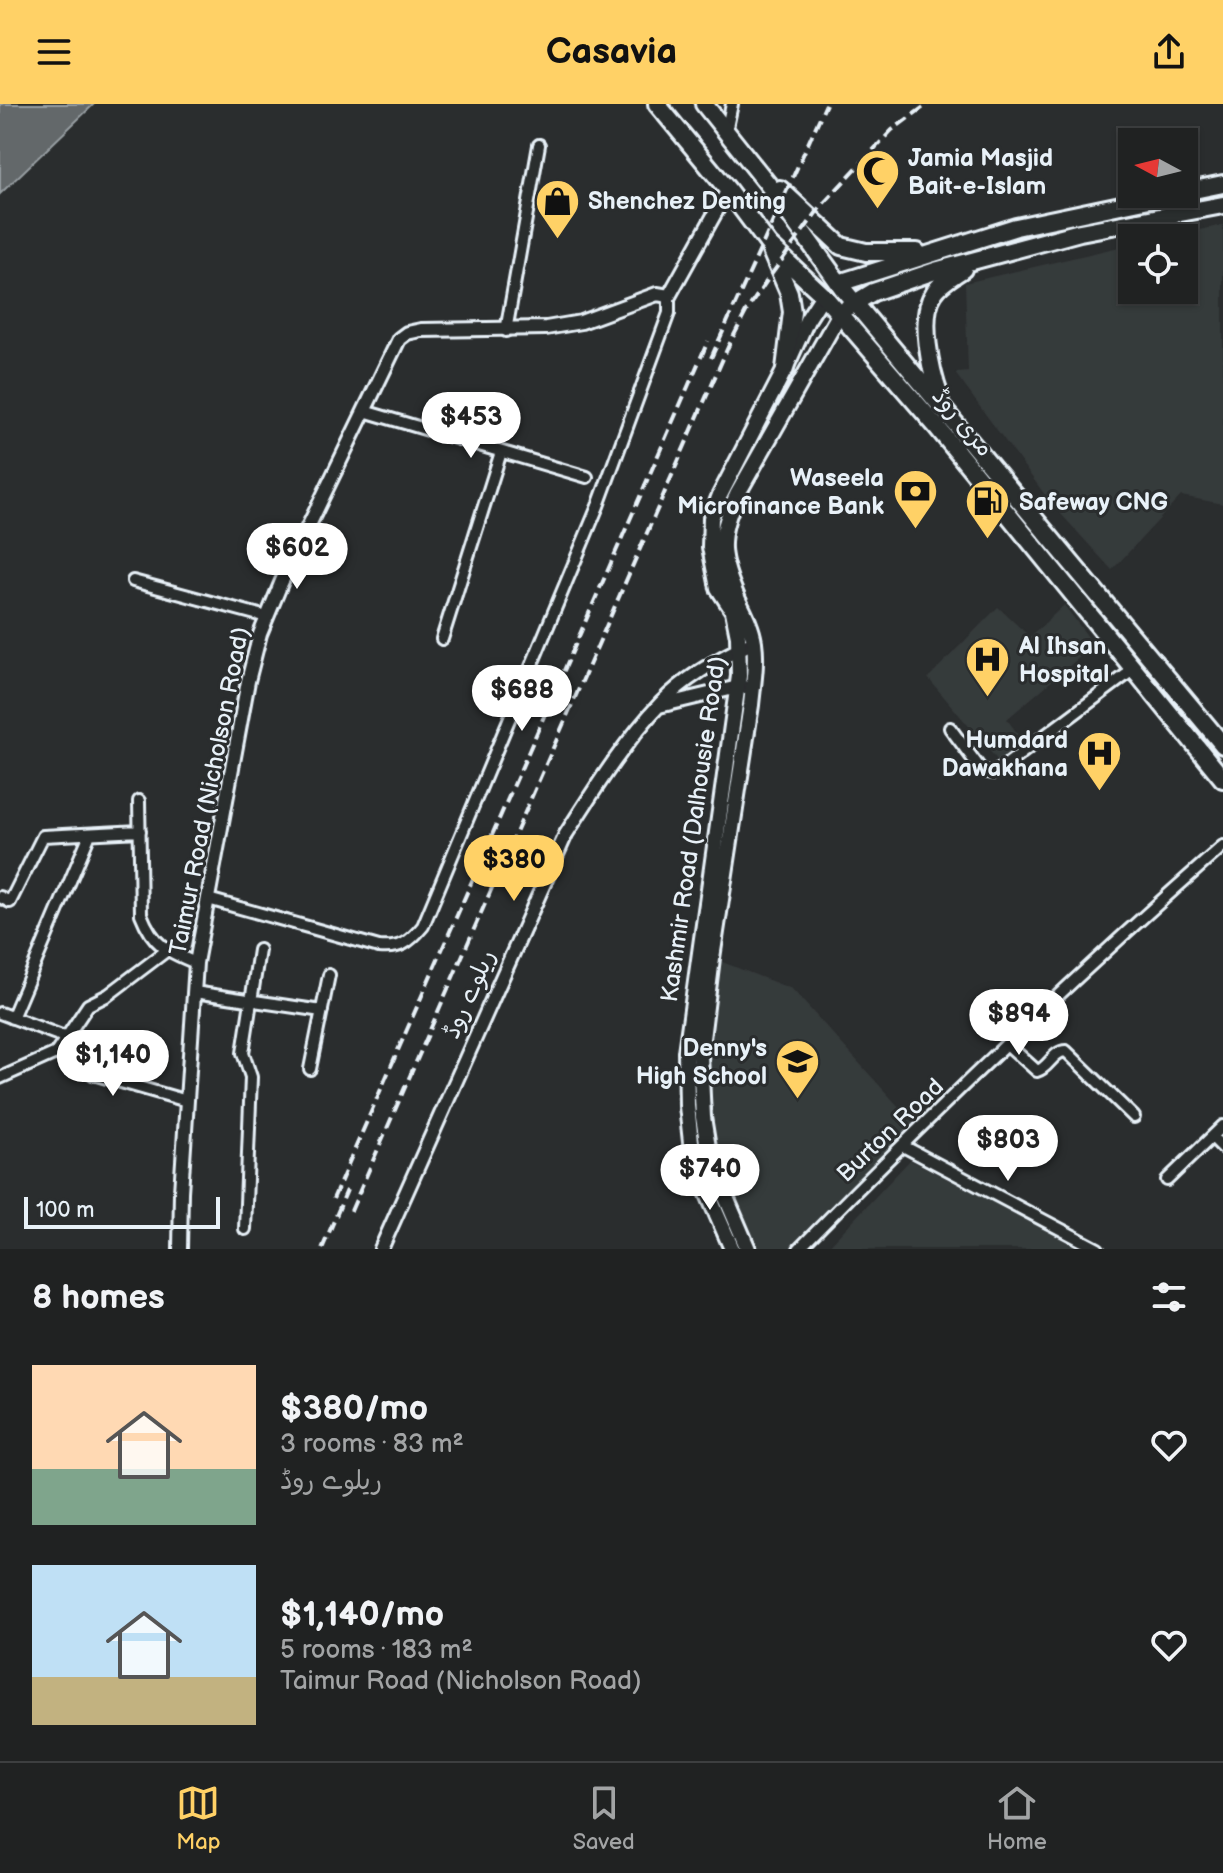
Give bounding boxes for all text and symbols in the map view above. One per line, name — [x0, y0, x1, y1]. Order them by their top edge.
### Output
icon: menu — [32, 30, 76, 74]
icon: share — [1147, 30, 1191, 74]
text: Casavia — [546, 31, 677, 74]
north arrow — [1118, 128, 1198, 208]
map controls — [1118, 128, 1198, 304]
place label: Jamia Masjid Bait-e-Islam — [908, 144, 1053, 201]
mosque icon: Jamia Masjid Bait-e-Islam — [853, 148, 901, 211]
shop icon: Shenchez Denting — [533, 177, 581, 240]
place label: Shenchez Denting — [588, 187, 786, 216]
button: locate — [1118, 224, 1198, 304]
street label: مری روڈ — [926, 382, 1000, 462]
pin: $453 — [424, 392, 518, 460]
text: $453 — [440, 402, 502, 433]
place label: Waseela Microfinance Bank — [677, 464, 884, 521]
bank icon: Waseela Microfinance Bank — [891, 468, 939, 531]
fuel station icon: Safeway CNG — [964, 478, 1012, 541]
place label: Safeway CNG — [1019, 488, 1168, 517]
pin: $602 — [250, 523, 344, 591]
text: $602 — [265, 533, 329, 564]
street label: Taimur Road (Nicholson Road) — [163, 625, 256, 958]
place label: Al Ihsan Hospital — [1018, 632, 1109, 689]
hospital icon: Al Ihsan Hospital — [964, 636, 1012, 699]
street label: Kashmir Road (Dalhousie Road) — [655, 654, 732, 1004]
pin: $688 — [475, 665, 569, 733]
text: $688 — [490, 675, 554, 706]
place label: Humdard Dawakhana — [942, 726, 1068, 783]
hospital icon: Humdard Dawakhana — [1075, 730, 1123, 793]
pin: $380 — [467, 835, 561, 903]
text: $380 — [482, 845, 546, 876]
street label: ریلوے روڈ — [437, 945, 503, 1044]
pin: $894 — [972, 989, 1066, 1057]
text: $894 — [987, 999, 1051, 1030]
pin: $1,140 — [48, 1030, 178, 1098]
place label: Denny's High School — [636, 1034, 767, 1091]
school or university icon: Denny's High School — [774, 1038, 822, 1101]
text: $1,140 — [75, 1040, 151, 1071]
street label: Burton Road — [831, 1072, 950, 1188]
pin: $803 — [961, 1115, 1055, 1183]
text: $803 — [976, 1125, 1040, 1156]
pin: $740 — [663, 1144, 757, 1212]
text: $740 — [679, 1154, 742, 1185]
scale bar — [24, 1193, 220, 1229]
text: 100 m — [36, 1197, 95, 1224]
icon: filters — [1147, 1275, 1191, 1319]
text: 8 homes — [32, 1277, 165, 1318]
text: $380/mo — [280, 1388, 428, 1429]
icon: home — [96, 1397, 192, 1493]
icon: heart — [1147, 1423, 1191, 1467]
text: 3 rooms · 83 m² — [280, 1429, 464, 1460]
text: ریلوے روڈ — [280, 1466, 382, 1497]
text: $1,140/mo — [280, 1594, 444, 1635]
icon: home — [96, 1597, 192, 1693]
icon: heart — [1147, 1623, 1191, 1667]
text: 5 rooms · 183 m² — [280, 1635, 473, 1666]
text: Taimur Road (Nicholson Road) — [280, 1666, 641, 1697]
tab: Map — [176, 1781, 220, 1856]
tab: Saved — [573, 1781, 635, 1856]
tab: Home — [987, 1781, 1047, 1856]

